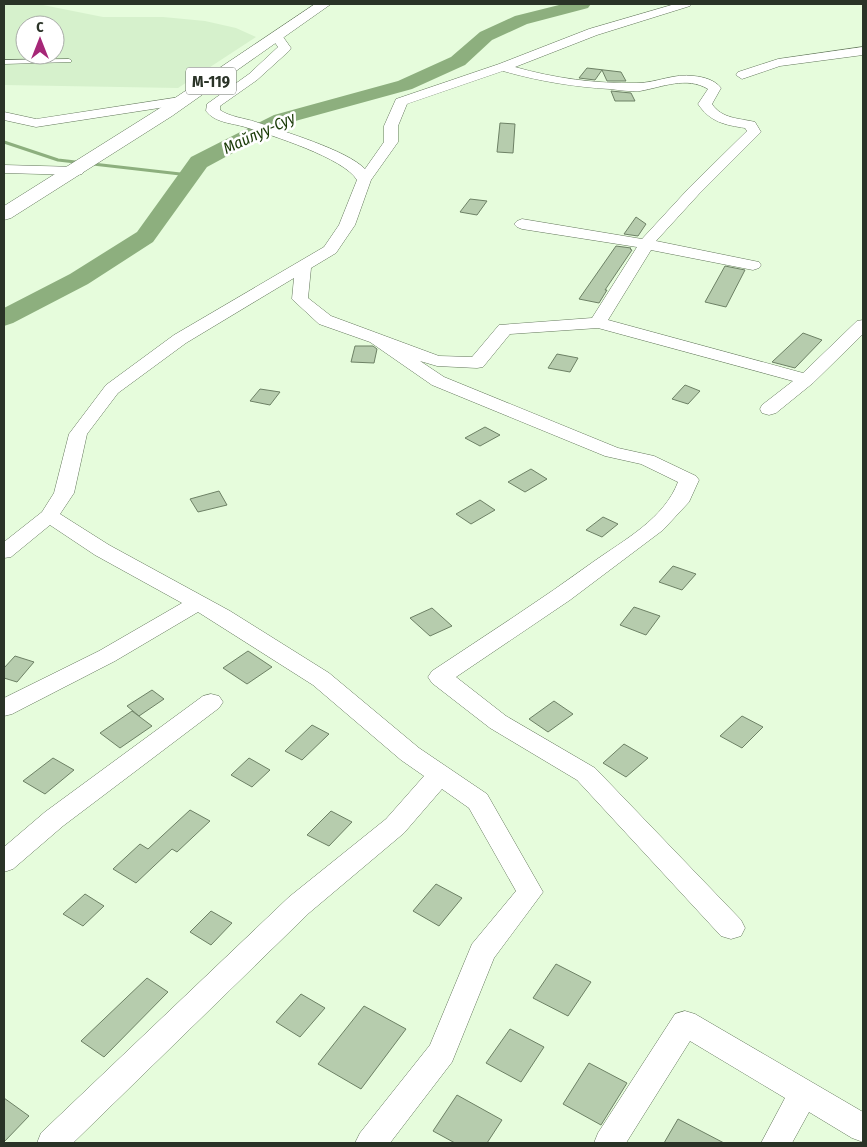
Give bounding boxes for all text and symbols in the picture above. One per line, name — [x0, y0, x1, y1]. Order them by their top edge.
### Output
north arrow — [15, 15, 65, 65]
text: С — [36, 19, 44, 36]
road number: М-119 — [186, 68, 236, 94]
water label: Майлуу-Суу — [220, 108, 299, 158]

